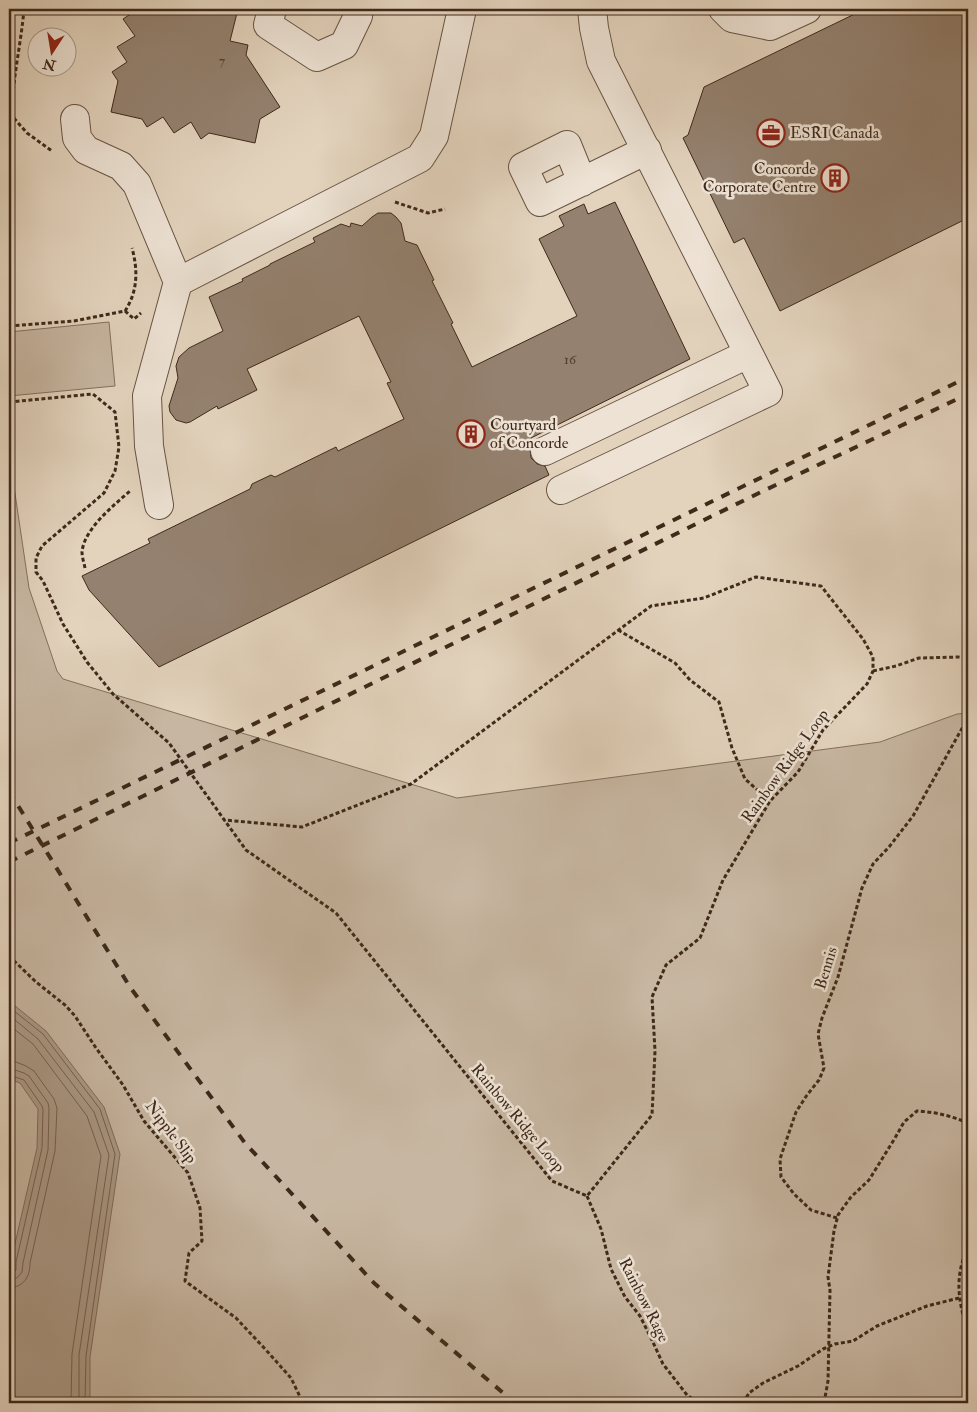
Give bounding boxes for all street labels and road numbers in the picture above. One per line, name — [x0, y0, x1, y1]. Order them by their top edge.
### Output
street label: Rainbow Ridge Loop — [737, 705, 834, 827]
street label: Bennis — [810, 944, 842, 992]
street label: Rainbow Ridge Loop — [466, 1060, 569, 1177]
street label: Nipple Slip — [140, 1096, 201, 1168]
street label: Rainbow Rage — [614, 1255, 674, 1346]

